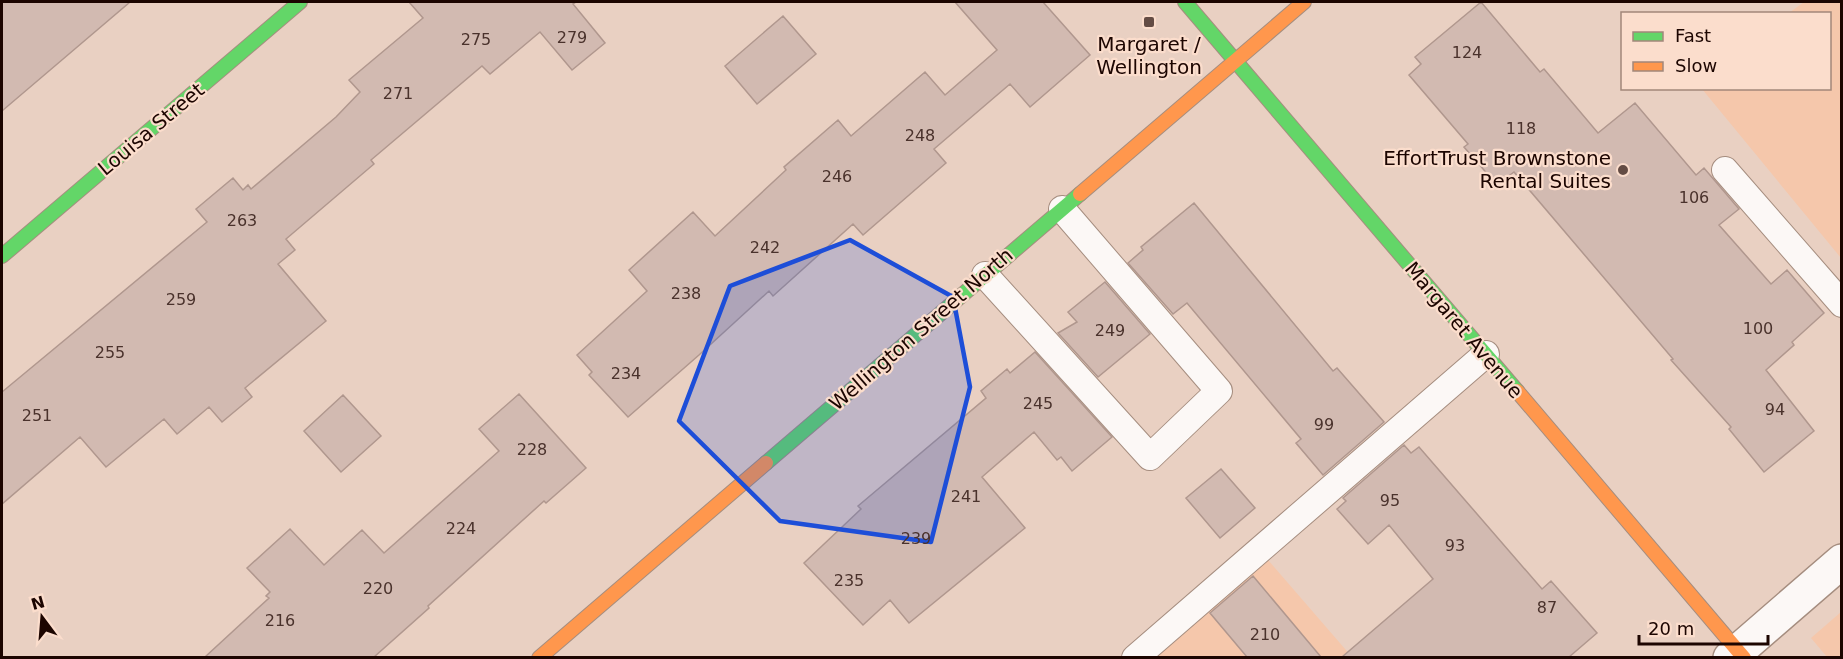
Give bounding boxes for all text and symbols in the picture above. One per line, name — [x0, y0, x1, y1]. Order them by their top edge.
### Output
legend — [1621, 12, 1831, 90]
marker: Margaret / Wellington — [1142, 15, 1156, 29]
text: Fast — [1675, 25, 1711, 46]
house number: 279 — [557, 28, 587, 47]
house number: 275 — [461, 30, 491, 49]
place label: Margaret / Wellington — [1096, 32, 1202, 79]
house number: 124 — [1452, 43, 1482, 62]
text: Slow — [1675, 55, 1717, 76]
street label: Louisa Street — [93, 78, 209, 180]
house number: 271 — [383, 84, 413, 103]
house number: 118 — [1506, 119, 1536, 138]
house number: 248 — [905, 126, 935, 145]
place label: EffortTrust Brownstone Rental Suites — [1383, 146, 1611, 193]
marker: EffortTrust Brownstone Rental Suites — [1616, 163, 1630, 177]
house number: 246 — [822, 167, 852, 186]
house number: 106 — [1679, 188, 1709, 207]
house number: 263 — [227, 211, 257, 230]
house number: 242 — [750, 238, 780, 257]
street label: Wellington Street North — [824, 243, 1018, 415]
street label: Margaret Avenue — [1400, 257, 1528, 403]
house number: 238 — [671, 284, 701, 303]
house number: 259 — [166, 290, 196, 309]
house number: 100 — [1743, 319, 1773, 338]
house number: 249 — [1095, 321, 1125, 340]
house number: 255 — [95, 343, 125, 362]
house number: 234 — [611, 364, 641, 383]
house number: 245 — [1023, 394, 1053, 413]
house number: 94 — [1765, 400, 1785, 419]
house number: 251 — [22, 406, 52, 425]
house number: 99 — [1314, 415, 1334, 434]
house number: 228 — [517, 440, 547, 459]
house number: 241 — [951, 487, 981, 506]
house number: 95 — [1380, 491, 1400, 510]
house number: 224 — [446, 519, 476, 538]
house number: 239 — [901, 529, 931, 548]
house number: 93 — [1445, 536, 1465, 555]
house number: 235 — [834, 571, 864, 590]
house number: 220 — [363, 579, 393, 598]
north arrow — [12, 587, 72, 647]
text: N — [29, 592, 47, 614]
house number: 87 — [1537, 598, 1557, 617]
scale bar — [1639, 608, 1768, 646]
house number: 216 — [265, 611, 295, 630]
text: 20 m — [1648, 618, 1694, 639]
house number: 210 — [1250, 625, 1280, 644]

